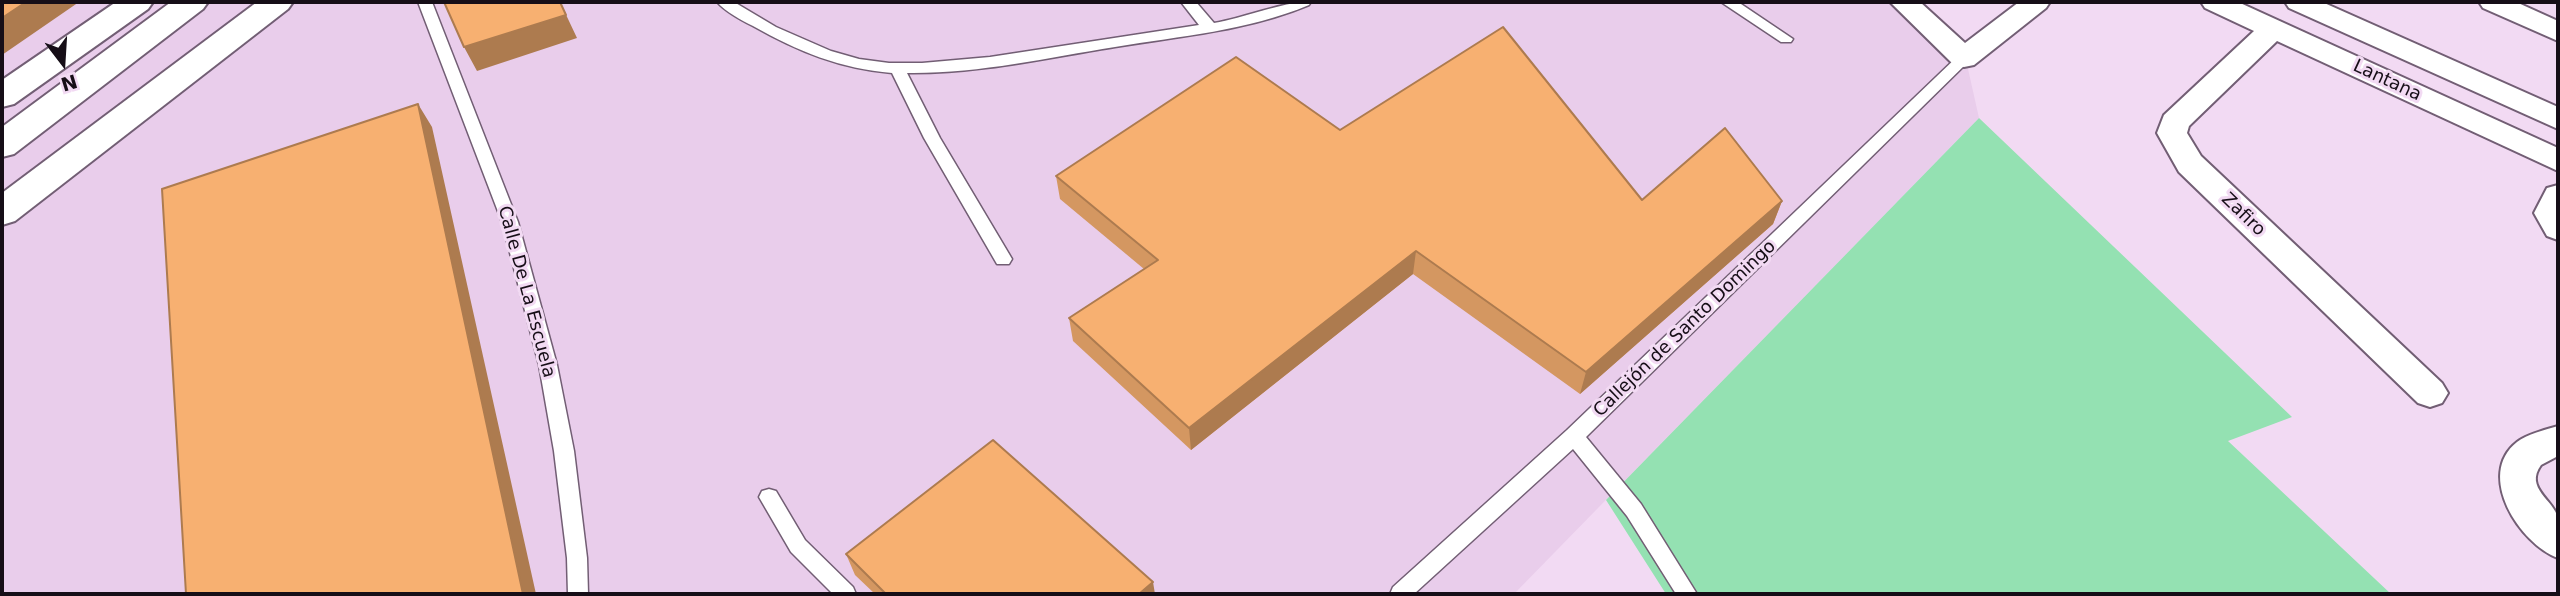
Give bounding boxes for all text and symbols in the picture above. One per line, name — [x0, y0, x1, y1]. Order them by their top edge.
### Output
north arrow — [28, 28, 98, 98]
street label: Lantana — [2349, 56, 2425, 106]
text: N — [58, 70, 80, 96]
street label: Zafiro — [2217, 189, 2269, 241]
street label: Calle De La Escuela — [493, 204, 559, 380]
street label: Callejón de Santo Domingo — [1589, 236, 1781, 422]

